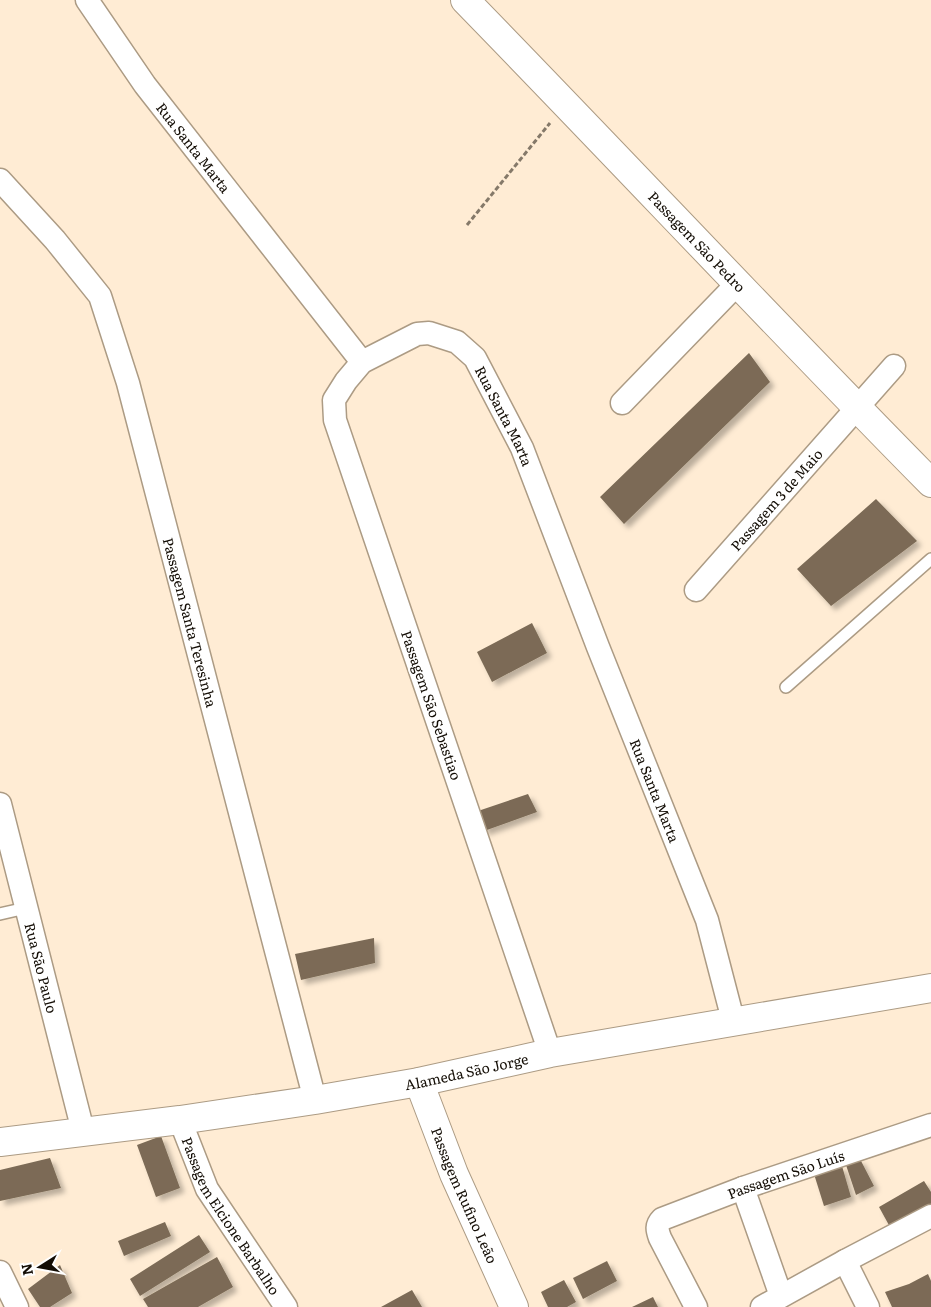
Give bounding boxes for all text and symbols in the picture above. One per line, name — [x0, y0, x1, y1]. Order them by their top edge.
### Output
street label: Rua Santa Marta — [152, 98, 236, 197]
street label: Passagem São Pedro — [644, 187, 750, 296]
street label: Rua Santa Marta — [471, 362, 538, 469]
street label: Passagem 3 de Maio — [726, 444, 827, 555]
street label: Passagem Santa Teresinha — [159, 535, 222, 710]
street label: Passagem São Sebastiao — [397, 627, 467, 783]
street label: Rua Santa Marta — [626, 736, 685, 846]
street label: Rua São Paulo — [20, 920, 63, 1015]
street label: Alameda São Jorge — [403, 1048, 530, 1094]
street label: Passagem Rufino Leão — [427, 1124, 503, 1266]
street label: Passagem Elcione Barbalho — [177, 1134, 285, 1299]
street label: Passagem São Luís — [724, 1145, 847, 1203]
north arrow — [15, 1242, 65, 1292]
text: N — [15, 1262, 37, 1277]

